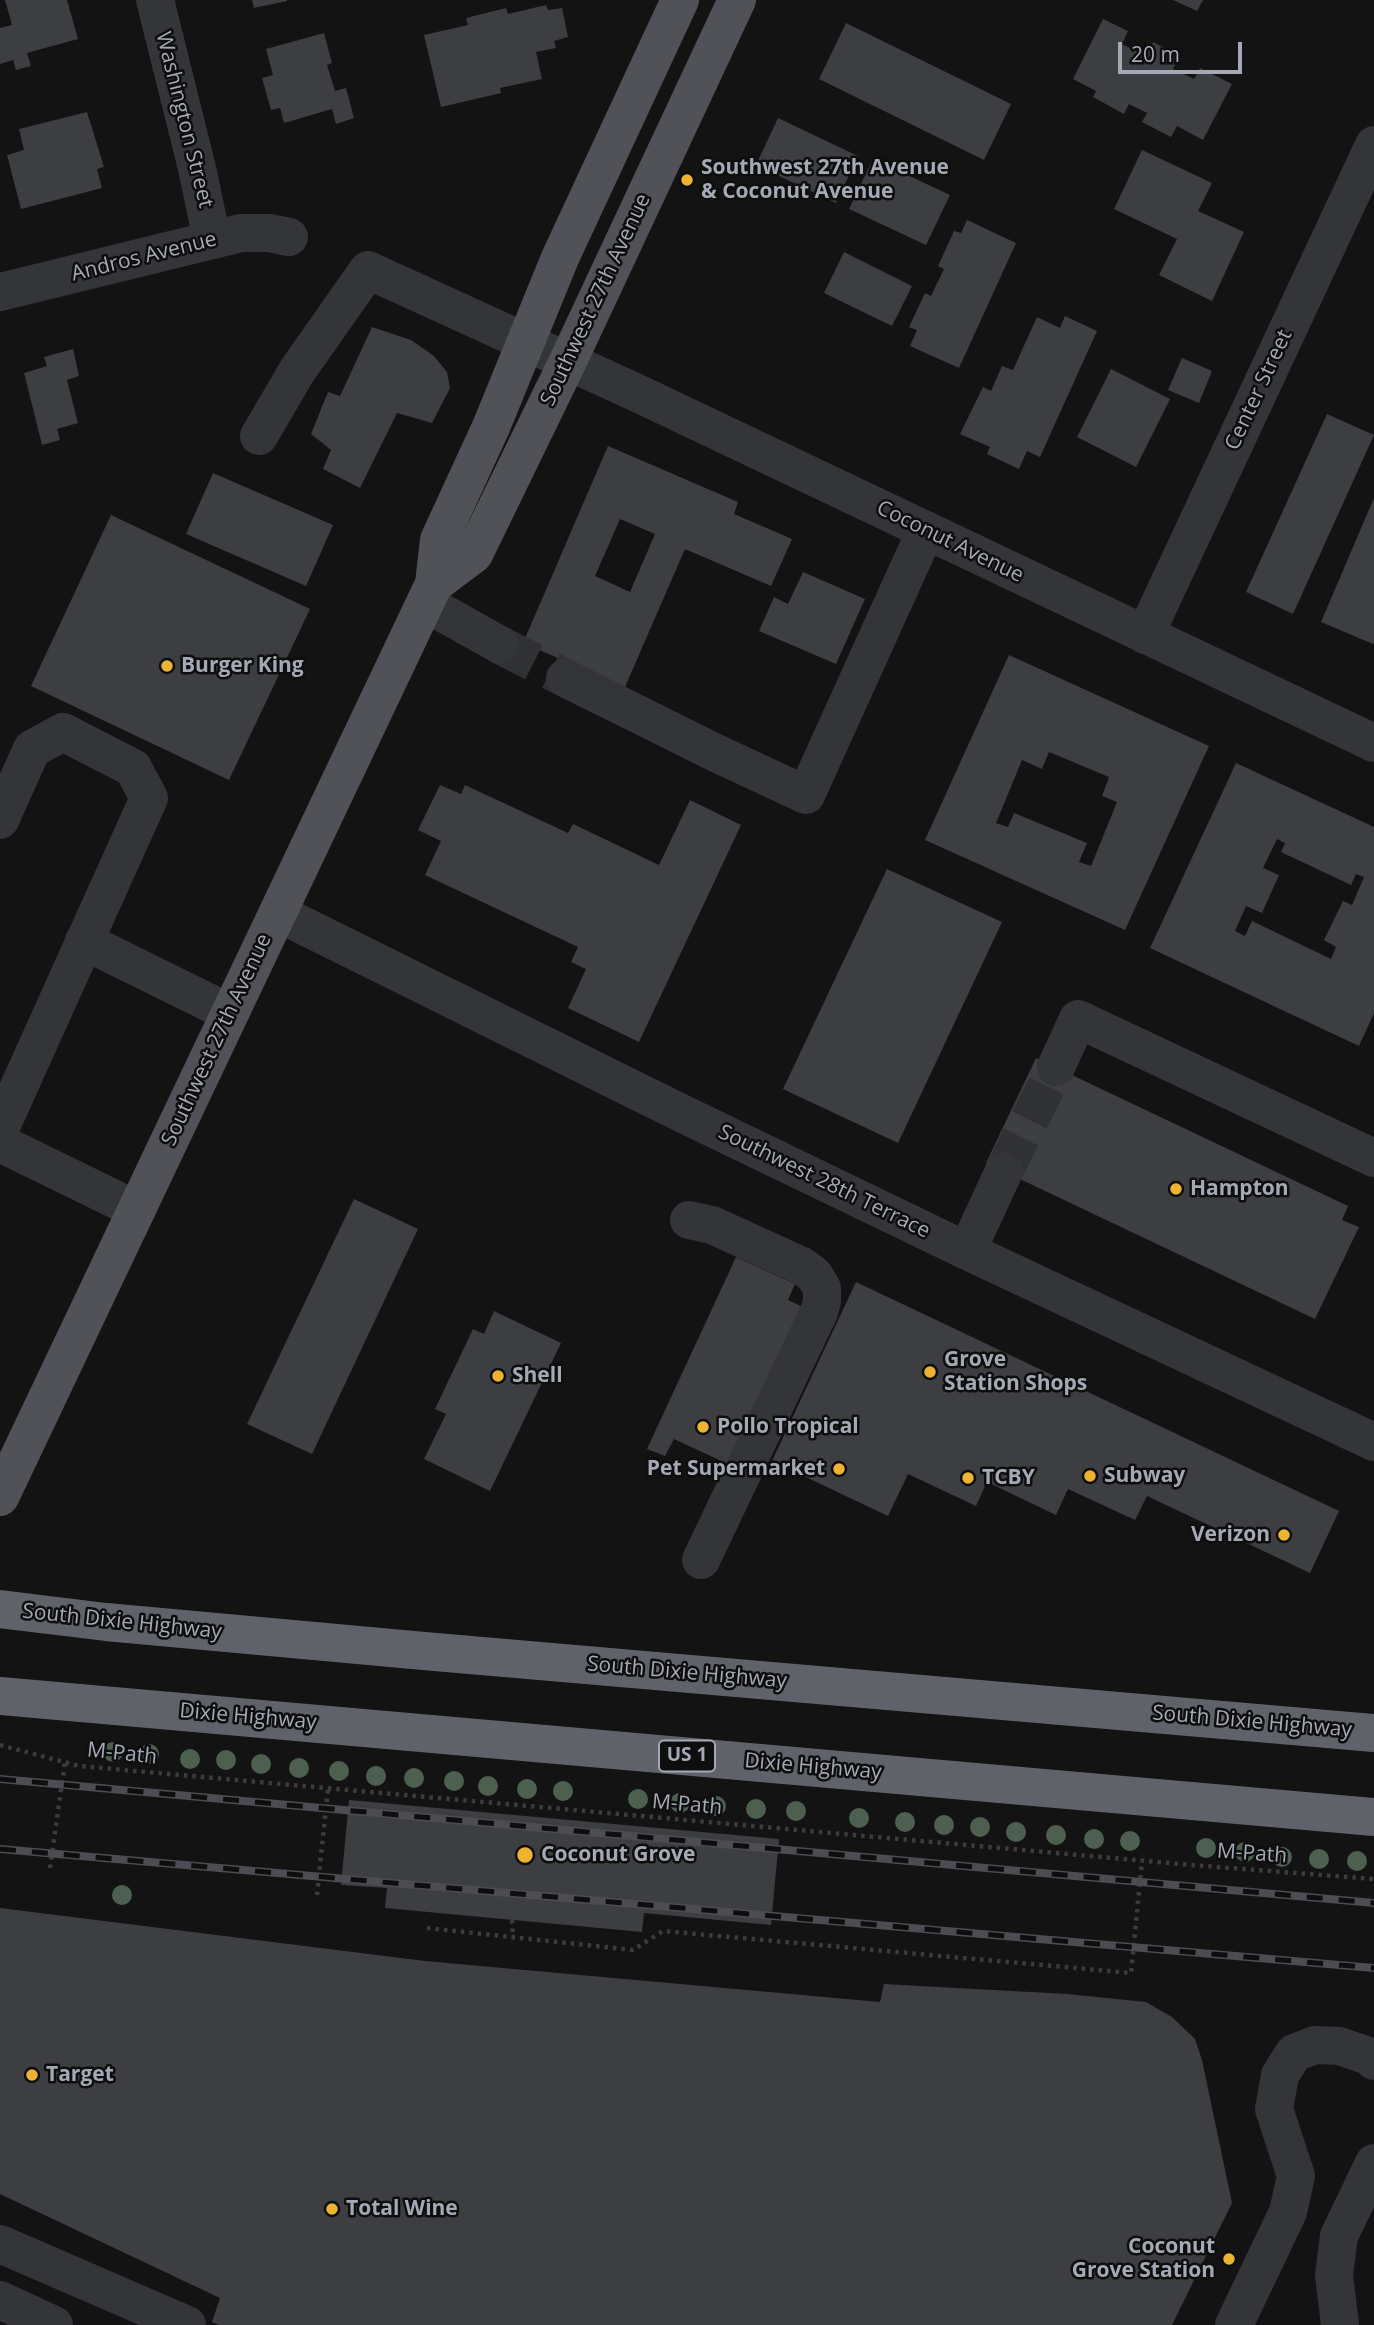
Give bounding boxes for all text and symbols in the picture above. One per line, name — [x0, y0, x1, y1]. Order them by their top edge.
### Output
scale bar — [1122, 28, 1246, 72]
street label: Washington Street — [150, 29, 218, 211]
text: 20 m — [1131, 40, 1180, 68]
place label: Southwest 27th Avenue & Coconut Avenue — [701, 155, 949, 205]
marker: Southwest 27th Avenue & Coconut Avenue — [679, 172, 695, 188]
street label: Southwest 27th Avenue — [536, 190, 656, 410]
street label: Andros Avenue — [69, 227, 219, 287]
street label: Center Street — [1220, 326, 1298, 454]
street label: Coconut Avenue — [872, 496, 1028, 588]
place label: Burger King — [181, 653, 304, 679]
marker: Burger King — [159, 658, 175, 674]
street label: Southwest 27th Avenue — [157, 930, 277, 1150]
street label: Southwest 28th Terrace — [714, 1120, 934, 1244]
place label: Hampton — [1190, 1176, 1289, 1202]
marker: Hampton — [1168, 1181, 1184, 1197]
place label: Grove Station Shops — [944, 1347, 1087, 1397]
place label: Shell — [512, 1363, 563, 1389]
marker: Grove Station Shops — [922, 1364, 938, 1380]
marker: Shell — [490, 1368, 506, 1384]
place label: Pollo Tropical — [717, 1414, 859, 1440]
marker: Pollo Tropical — [695, 1419, 711, 1435]
place label: Pet Supermarket — [647, 1456, 825, 1482]
marker: Pet Supermarket — [831, 1461, 847, 1477]
place label: Subway — [1104, 1463, 1185, 1489]
place label: TCBY — [982, 1465, 1035, 1491]
marker: Subway — [1082, 1468, 1098, 1484]
marker: TCBY — [960, 1470, 976, 1486]
place label: Verizon — [1191, 1522, 1270, 1548]
marker: Verizon — [1276, 1527, 1292, 1543]
street label: South Dixie Highway — [21, 1599, 223, 1645]
street label: South Dixie Highway — [586, 1652, 788, 1694]
street label: Dixie Highway — [178, 1698, 318, 1736]
street label: South Dixie Highway — [1151, 1701, 1353, 1743]
street label: M-Path — [86, 1738, 158, 1770]
road number: US 1 — [659, 1740, 715, 1772]
street label: Dixie Highway — [743, 1748, 883, 1786]
street label: M-Path — [651, 1789, 723, 1821]
street label: M-Path — [1216, 1839, 1288, 1869]
place label: Coconut Grove — [541, 1842, 695, 1868]
marker: Coconut Grove — [515, 1845, 535, 1865]
place label: Target — [46, 2062, 114, 2088]
marker: Target — [24, 2067, 40, 2083]
place label: Total Wine — [346, 2196, 458, 2222]
marker: Total Wine — [324, 2201, 340, 2217]
place label: Coconut Grove Station — [1072, 2234, 1215, 2284]
marker: Coconut Grove Station — [1221, 2251, 1237, 2267]

